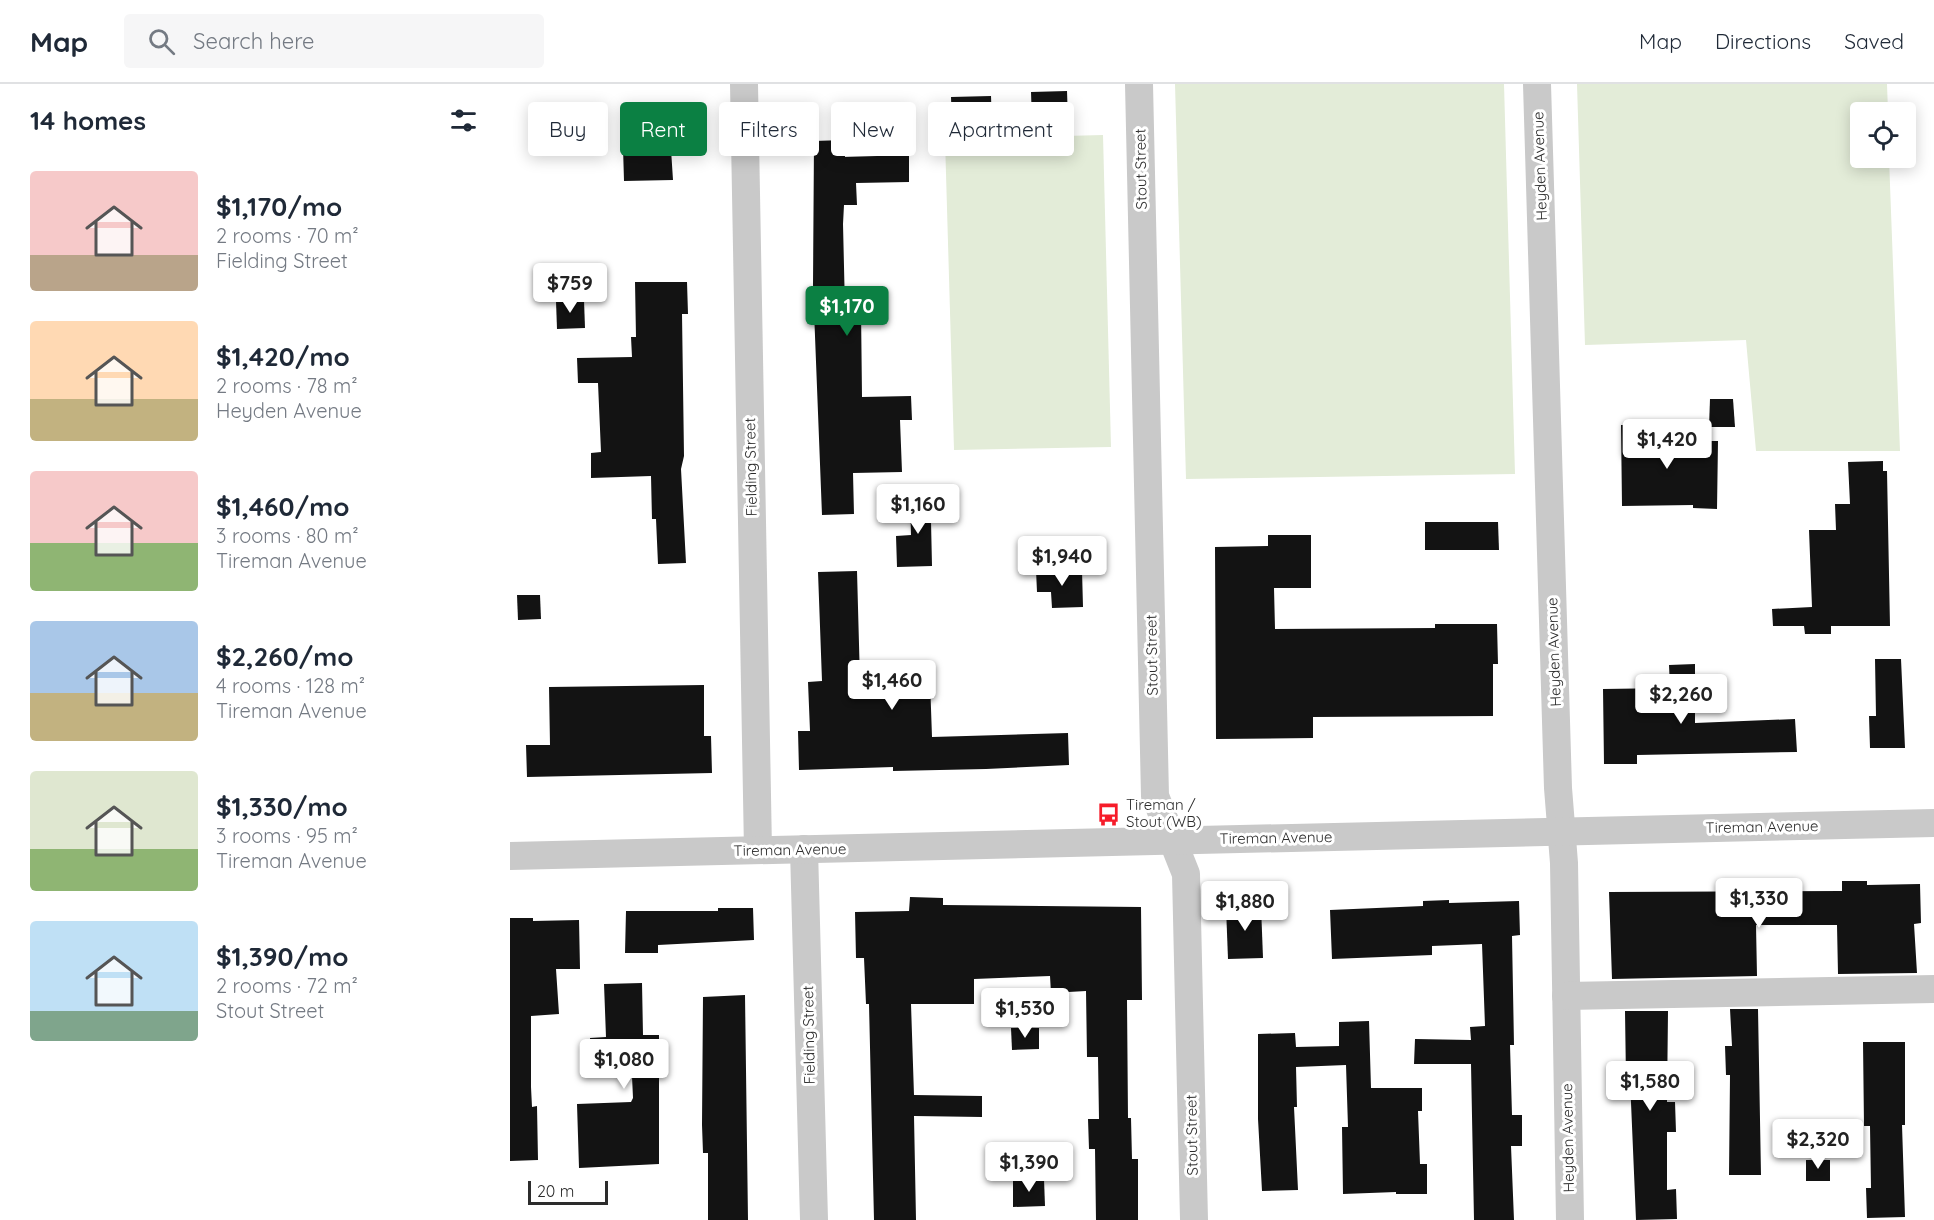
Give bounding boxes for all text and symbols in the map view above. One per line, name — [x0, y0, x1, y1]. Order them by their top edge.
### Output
search box — [124, 14, 544, 68]
text: Map — [30, 24, 88, 59]
icon: search — [145, 25, 178, 58]
text: Search here — [193, 27, 315, 55]
text: Map — [1639, 28, 1682, 54]
text: Directions — [1715, 28, 1811, 54]
text: Saved — [1844, 28, 1904, 54]
chip: Buy — [528, 102, 608, 156]
chip: Rent — [620, 102, 707, 156]
chip: Filters — [719, 102, 819, 156]
chip: New — [831, 102, 916, 156]
chip: Apartment — [928, 102, 1074, 156]
map controls — [1850, 102, 1916, 168]
button: locate — [1850, 102, 1916, 168]
text: 14 homes — [30, 104, 146, 137]
icon: filters — [447, 104, 480, 137]
street label: Heyden Avenue — [1528, 111, 1551, 221]
street label: Stout Street — [1130, 128, 1151, 210]
text: $1,170/mo — [216, 190, 342, 223]
icon: home — [78, 195, 150, 267]
text: 2 rooms · 70 m² — [216, 223, 359, 248]
text: Fielding Street — [216, 248, 348, 273]
pin: $759 — [534, 263, 606, 314]
text: $759 — [547, 270, 593, 295]
pin: $1,170 — [798, 286, 896, 337]
text: $1,170 — [820, 293, 874, 318]
text: $1,420/mo — [216, 340, 350, 373]
icon: home — [78, 345, 150, 417]
text: 2 rooms · 78 m² — [216, 373, 358, 398]
text: Heyden Avenue — [216, 398, 362, 423]
street label: Fielding Street — [740, 417, 761, 517]
pin: $1,420 — [1618, 419, 1716, 470]
text: $1,420 — [1637, 426, 1697, 451]
pin: $1,160 — [869, 484, 967, 535]
text: $1,460/mo — [216, 490, 349, 523]
text: $1,160 — [891, 491, 945, 516]
icon: home — [78, 495, 150, 567]
text: 3 rooms · 80 m² — [216, 523, 359, 548]
pin: $1,940 — [1013, 536, 1111, 587]
text: $1,940 — [1032, 543, 1092, 568]
text: Tireman Avenue — [216, 548, 367, 573]
street label: Heyden Avenue — [1542, 597, 1565, 707]
street label: Stout Street — [1141, 614, 1162, 696]
text: $2,260/mo — [216, 640, 354, 673]
icon: home — [78, 645, 150, 717]
pin: $1,460 — [843, 660, 941, 711]
text: $1,460 — [862, 667, 922, 692]
text: 4 rooms · 128 m² — [216, 673, 365, 698]
pin: $2,260 — [1632, 674, 1730, 725]
text: $2,260 — [1649, 681, 1713, 706]
text: Tireman Avenue — [216, 698, 367, 723]
text: $1,330/mo — [216, 790, 348, 823]
icon: home — [78, 795, 150, 867]
place label: Tireman / Stout (WB) — [1126, 795, 1202, 831]
bus stop icon: Tireman / Stout (WB) — [1095, 801, 1121, 827]
street label: Tireman Avenue — [1705, 816, 1819, 837]
text: 3 rooms · 95 m² — [216, 823, 358, 848]
street label: Tireman Avenue — [1219, 827, 1333, 848]
street label: Tireman Avenue — [733, 839, 847, 860]
text: Tireman Avenue — [216, 848, 367, 873]
pin: $1,330 — [1710, 878, 1808, 929]
pin: $1,880 — [1196, 881, 1294, 932]
text: $1,330 — [1730, 885, 1788, 910]
text: $1,880 — [1215, 888, 1275, 913]
text: $1,390/mo — [216, 940, 348, 973]
icon: home — [78, 945, 150, 1017]
text: 2 rooms · 72 m² — [216, 973, 358, 998]
street label: Fielding Street — [798, 985, 819, 1085]
pin: $1,530 — [976, 988, 1074, 1039]
text: $1,530 — [995, 995, 1055, 1020]
text: Stout Street — [216, 998, 324, 1023]
pin: $1,080 — [575, 1039, 673, 1090]
text: $1,080 — [594, 1046, 654, 1071]
pin: $1,580 — [1601, 1061, 1699, 1112]
text: $1,580 — [1620, 1068, 1680, 1093]
street label: Heyden Avenue — [1557, 1083, 1578, 1193]
street label: Stout Street — [1181, 1094, 1202, 1176]
pin: $2,320 — [1769, 1119, 1867, 1170]
text: $2,320 — [1786, 1126, 1850, 1151]
pin: $1,390 — [980, 1142, 1078, 1193]
text: $1,390 — [999, 1149, 1059, 1174]
scale bar — [528, 1178, 608, 1206]
text: 20 m — [537, 1181, 574, 1201]

